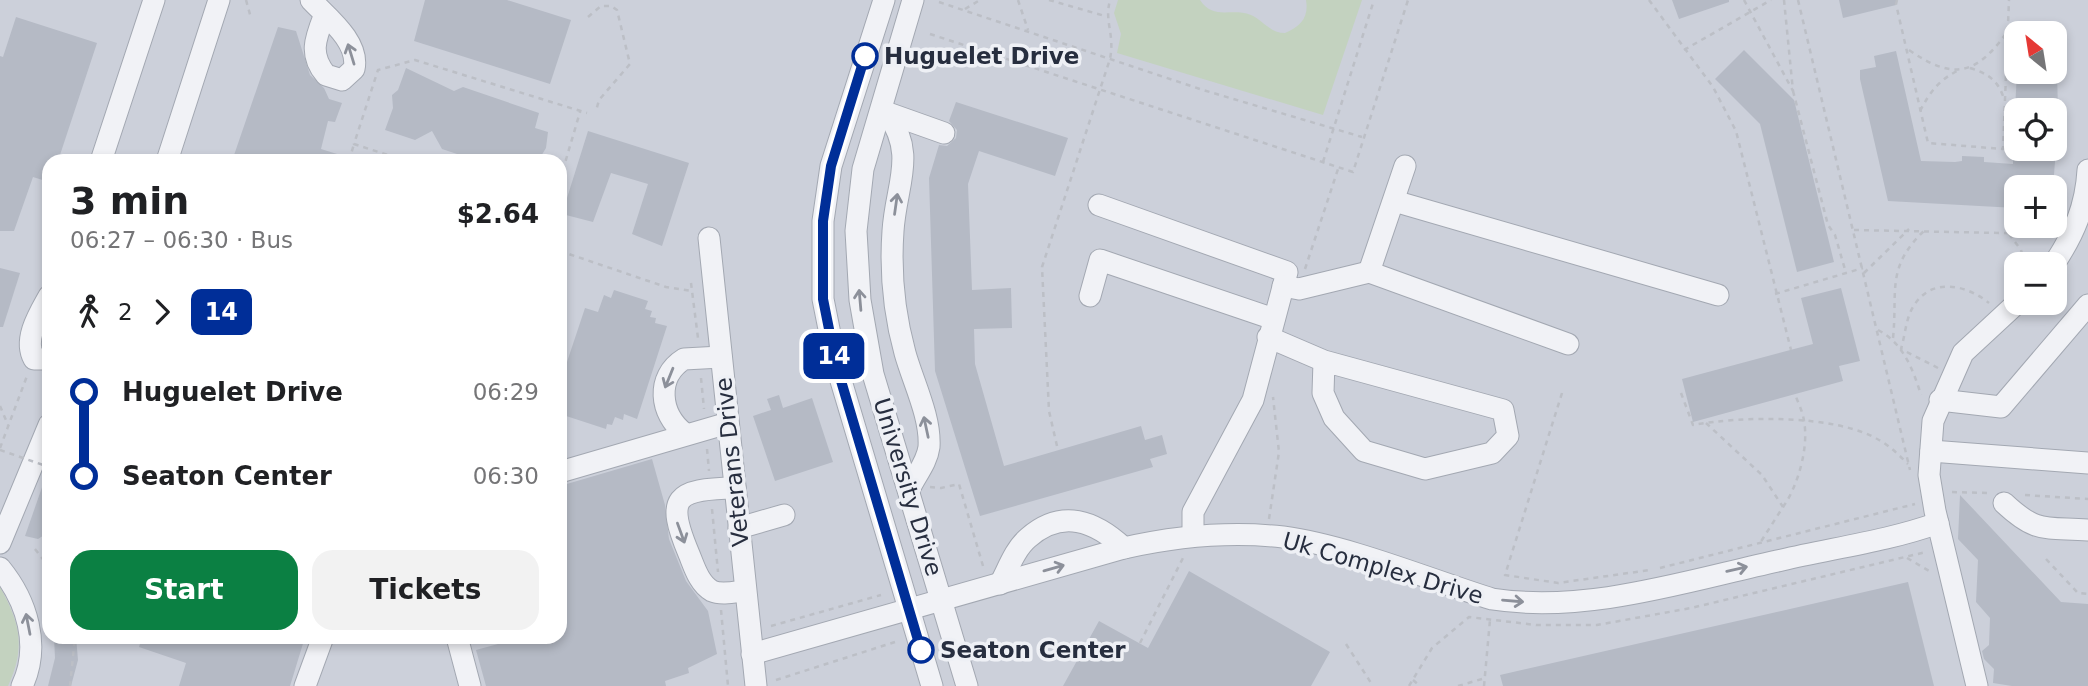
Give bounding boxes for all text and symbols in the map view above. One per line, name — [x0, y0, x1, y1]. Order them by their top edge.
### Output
north arrow — [2004, 21, 2067, 84]
map controls — [2004, 21, 2067, 315]
one-way arrow — [344, 43, 357, 65]
marker: Huguelet Drive — [852, 43, 878, 69]
place label: Huguelet Drive — [884, 43, 1079, 69]
button: locate — [2004, 98, 2067, 161]
button: + — [2004, 175, 2067, 238]
text: 3 min — [70, 179, 189, 223]
one-way arrow — [889, 194, 902, 216]
text: $2.64 — [457, 199, 539, 229]
text: 06:27 – 06:30 · Bus — [70, 227, 293, 253]
button: − — [2004, 252, 2067, 315]
one-way arrow — [853, 289, 866, 312]
icon: walk — [70, 293, 108, 331]
icon: forward — [143, 293, 181, 331]
text: 14 — [205, 298, 238, 326]
text: 2 — [118, 299, 133, 325]
line badge: 14 — [802, 333, 866, 379]
text: 14 — [817, 342, 851, 370]
one-way arrow — [662, 367, 675, 389]
street label: Veterans Drive — [710, 376, 754, 548]
text: Huguelet Drive — [122, 377, 343, 407]
text: 06:29 — [473, 379, 539, 405]
street label: University Drive — [869, 395, 947, 579]
one-way arrow — [919, 416, 933, 439]
text: Seaton Center — [122, 461, 332, 491]
text: 06:30 — [473, 463, 539, 489]
one-way arrow — [676, 521, 688, 543]
street label: Uk Complex Drive — [1280, 527, 1486, 609]
button: Start — [70, 550, 298, 630]
button: Tickets — [312, 550, 539, 630]
one-way arrow — [1043, 561, 1065, 574]
one-way arrow — [1726, 562, 1748, 575]
one-way arrow — [1501, 595, 1524, 608]
one-way arrow — [20, 613, 34, 636]
marker: Seaton Center — [908, 637, 934, 663]
place label: Seaton Center — [940, 637, 1126, 663]

